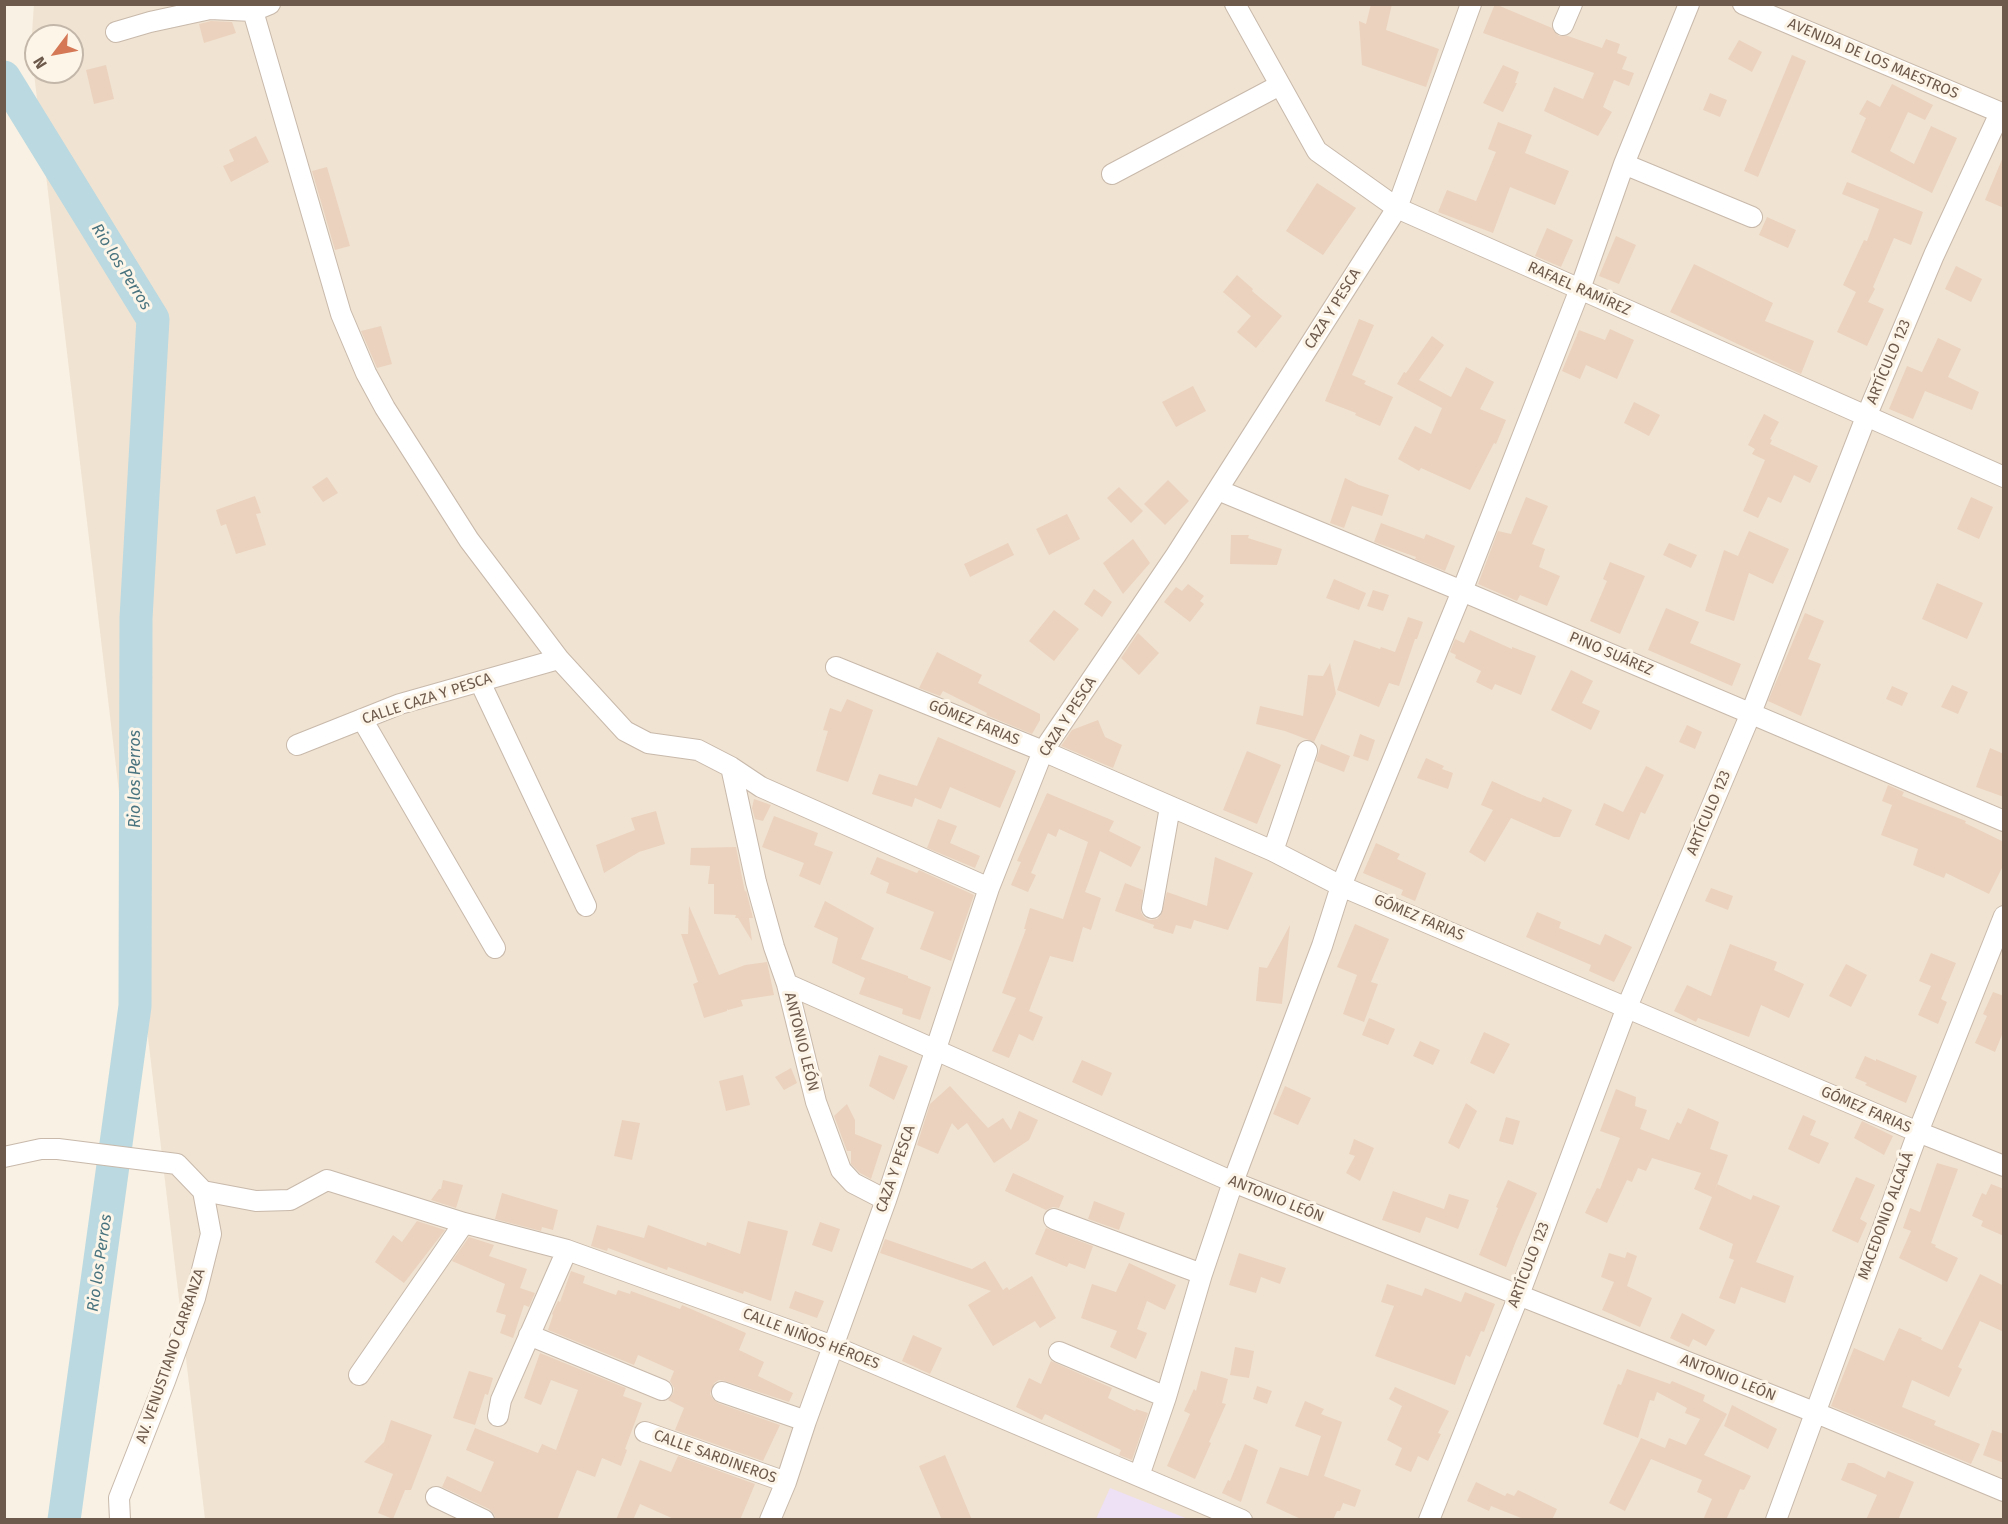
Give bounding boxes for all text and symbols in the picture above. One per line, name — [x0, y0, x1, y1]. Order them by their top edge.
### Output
street label: AVENIDA DE LOS MAESTROS — [1785, 15, 1961, 103]
north arrow — [24, 24, 84, 84]
text: N — [29, 53, 51, 72]
water label: Rio los Perros — [87, 220, 155, 314]
street label: RAFAEL RAMÍREZ — [1525, 258, 1633, 320]
street label: CAZA Y PESCA — [1301, 265, 1365, 353]
street label: ARTÍCULO 123 — [1863, 317, 1915, 407]
street label: PINO SUÁREZ — [1566, 628, 1656, 680]
street label: CALLE CAZA Y PESCA — [360, 670, 494, 728]
street label: CAZA Y PESCA — [1036, 674, 1100, 760]
street label: GÓMEZ FARIAS — [926, 697, 1022, 749]
water label: Rio los Perros — [126, 730, 146, 828]
street label: ARTÍCULO 123 — [1683, 768, 1735, 858]
street label: GÓMEZ FARIAS — [1371, 891, 1467, 945]
street label: ANTONIO LEÓN — [780, 991, 822, 1093]
street label: GÓMEZ FARIAS — [1818, 1083, 1914, 1137]
street label: CAZA Y PESCA — [873, 1123, 919, 1215]
street label: MACEDONIO ALCALÁ — [1855, 1150, 1917, 1282]
street label: ANTONIO LEÓN — [1226, 1172, 1326, 1226]
water label: Rio los Perros — [84, 1213, 116, 1313]
street label: ARTÍCULO 123 — [1504, 1220, 1554, 1310]
street label: AV. VENUSTIANO CARRANZA — [133, 1266, 209, 1446]
street label: CALLE NIÑOS HÉROES — [740, 1305, 882, 1373]
street label: ANTONIO LEÓN — [1678, 1351, 1778, 1405]
street label: CALLE SARDINEROS — [651, 1426, 779, 1488]

